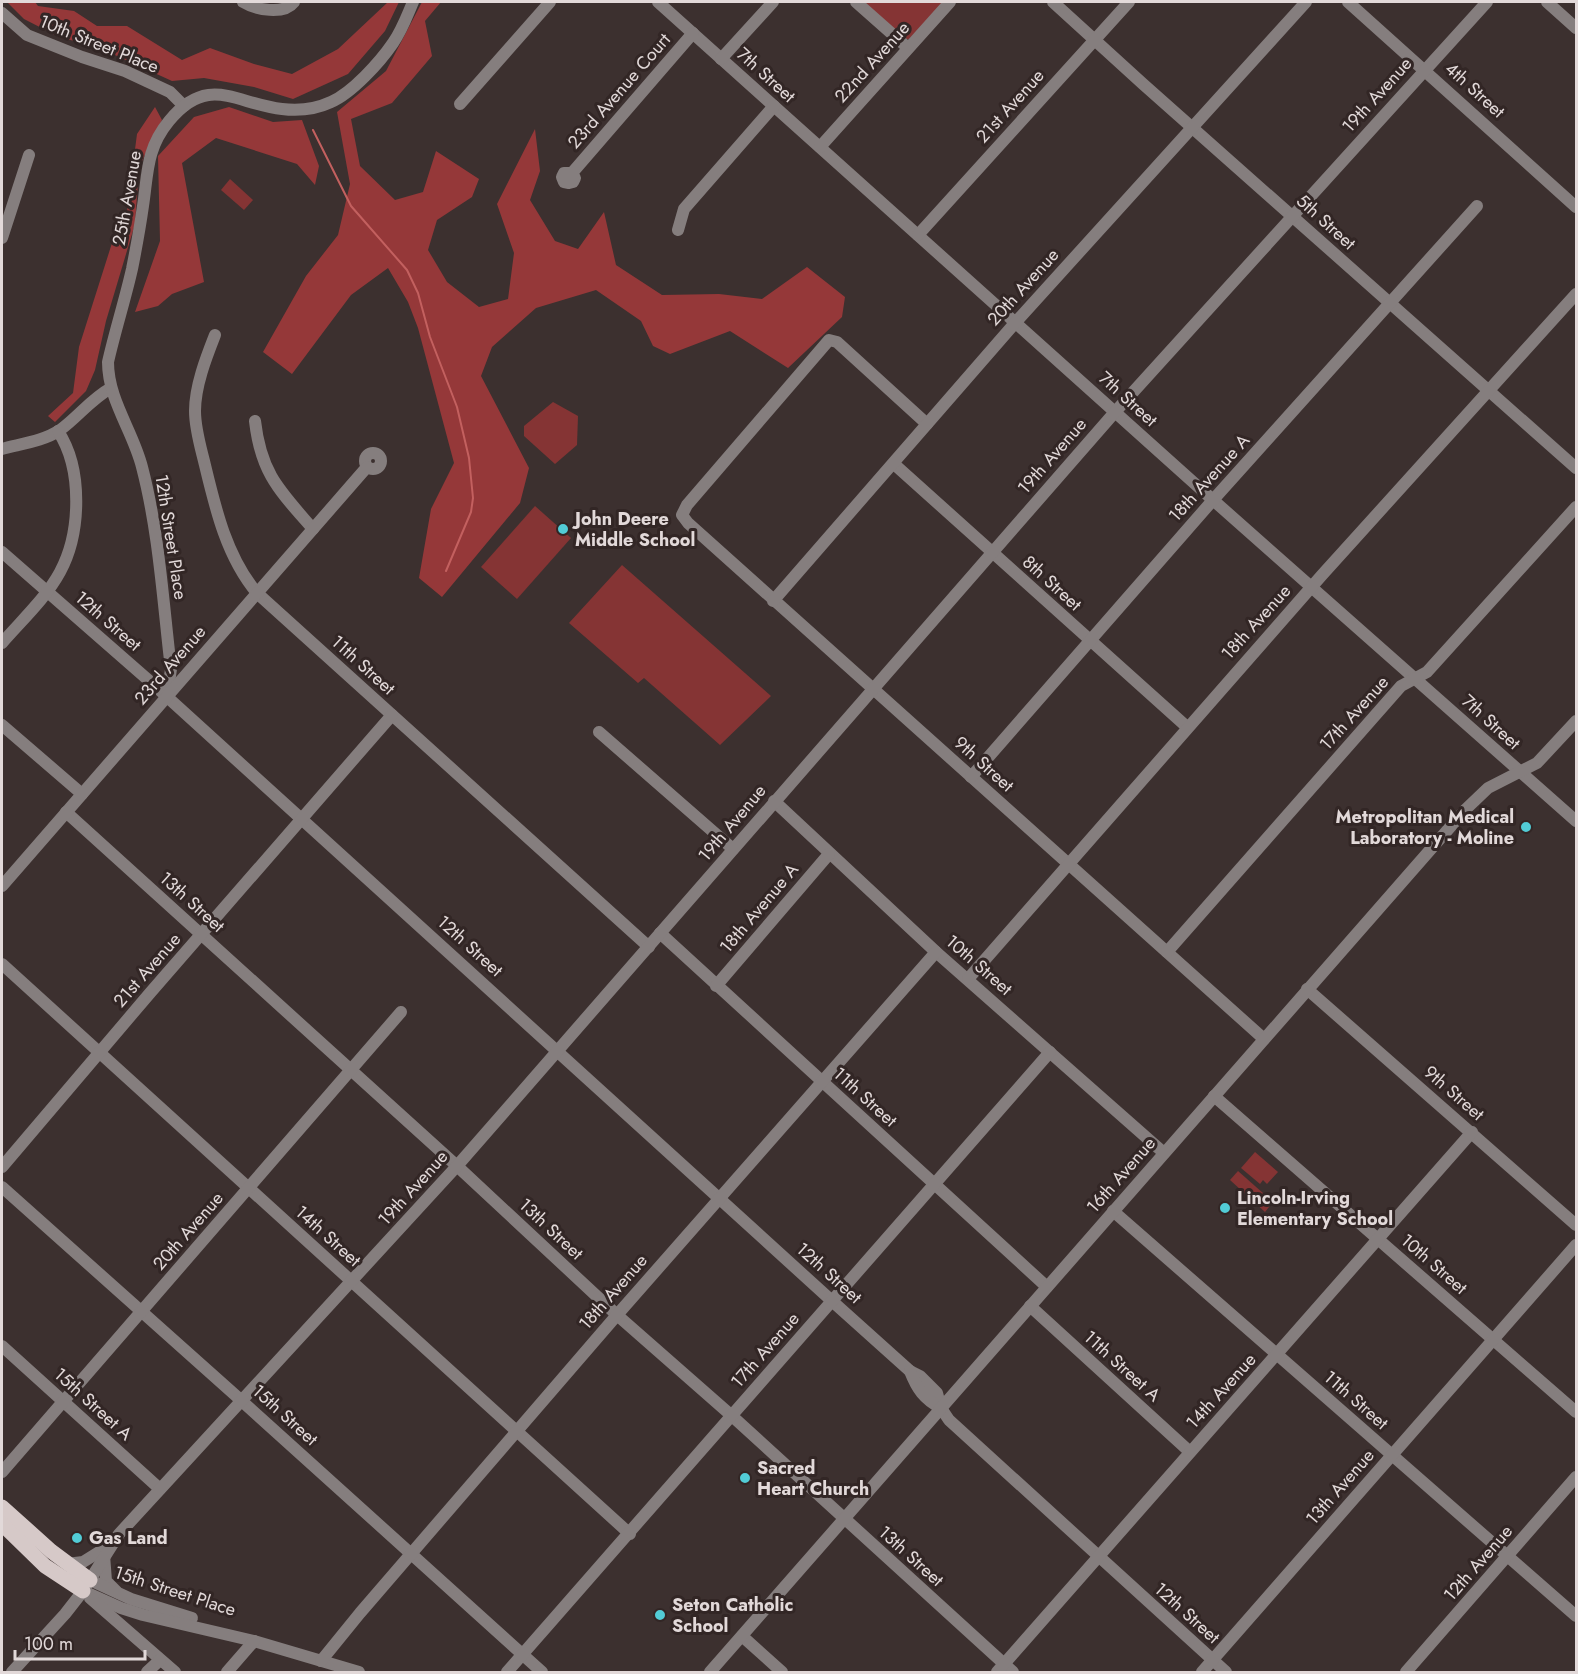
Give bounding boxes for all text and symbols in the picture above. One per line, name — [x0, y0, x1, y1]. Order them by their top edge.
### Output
street label: 10th Street Place — [35, 8, 163, 80]
street label: 22nd Avenue — [828, 16, 916, 108]
street label: 23rd Avenue Court — [561, 27, 677, 154]
street label: 7th Street — [731, 41, 802, 109]
street label: 19th Avenue — [1336, 51, 1418, 139]
street label: 4th Street — [1439, 56, 1511, 124]
street label: 21st Avenue — [970, 63, 1050, 149]
street label: 25th Avenue — [106, 149, 148, 247]
street label: 5th Street — [1290, 188, 1362, 256]
street label: 20th Avenue — [981, 243, 1065, 331]
street label: 7th Street — [1093, 365, 1164, 433]
street label: 19th Avenue — [1011, 412, 1093, 500]
street label: 18th Avenue A — [1162, 428, 1256, 528]
street label: 12th Street Place — [148, 473, 194, 601]
place label: John Deere Middle School — [572, 506, 695, 553]
marker: John Deere Middle School — [556, 522, 570, 536]
street label: 8th Street — [1017, 549, 1088, 617]
street label: 18th Avenue — [1215, 579, 1297, 665]
street label: 12th Street — [69, 585, 147, 658]
street label: 23rd Avenue — [128, 619, 212, 711]
street label: 11th Street — [325, 629, 401, 701]
street label: 17th Avenue — [1313, 670, 1395, 756]
street label: 7th Street — [1456, 688, 1527, 756]
street label: 9th Street — [948, 730, 1020, 798]
street label: 19th Avenue — [692, 779, 772, 867]
place label: Metropolitan Medical Laboratory - Moline — [1336, 804, 1514, 851]
marker: Metropolitan Medical Laboratory - Moline — [1519, 820, 1533, 834]
street label: 18th Avenue A — [714, 857, 805, 959]
street label: 13th Street — [154, 866, 231, 939]
street label: 12th Street — [431, 909, 509, 983]
street label: 21st Avenue — [107, 927, 187, 1013]
street label: 10th Street — [940, 929, 1019, 1002]
street label: 9th Street — [1418, 1059, 1490, 1127]
street label: 11th Street — [827, 1061, 903, 1133]
street label: 16th Avenue — [1080, 1131, 1162, 1219]
street label: 19th Avenue — [372, 1144, 454, 1232]
place label: Lincoln-Irving Elementary School — [1237, 1185, 1393, 1232]
street label: 20th Avenue — [147, 1186, 229, 1276]
street label: 13th Street — [513, 1192, 590, 1266]
street label: 14th Street — [289, 1199, 367, 1273]
marker: Lincoln-Irving Elementary School — [1218, 1201, 1232, 1215]
street label: 10th Street — [1395, 1228, 1474, 1301]
street label: 12th Street — [790, 1236, 868, 1310]
street label: 18th Avenue — [573, 1248, 653, 1336]
street label: 17th Avenue — [725, 1306, 805, 1394]
street label: 11th Street A — [1078, 1324, 1166, 1408]
street label: 14th Avenue — [1180, 1347, 1262, 1435]
street label: 15th Street A — [48, 1362, 138, 1446]
street label: 11th Street — [1318, 1364, 1395, 1436]
street label: 15th Street — [246, 1378, 324, 1452]
street label: 13th Avenue — [1300, 1443, 1380, 1531]
place label: Sacred Heart Church — [757, 1455, 869, 1502]
marker: Sacred Heart Church — [738, 1471, 752, 1485]
street label: 12th Avenue — [1437, 1519, 1519, 1607]
street label: 13th Street — [873, 1520, 950, 1593]
place label: Gas Land — [89, 1525, 168, 1551]
marker: Gas Land — [70, 1531, 84, 1545]
street label: 15th Street Place — [111, 1559, 239, 1623]
street label: 12th Street — [1148, 1576, 1226, 1650]
place label: Seton Catholic School — [672, 1592, 793, 1639]
marker: Seton Catholic School — [653, 1608, 667, 1622]
scale bar — [15, 1623, 146, 1661]
text: 100 m — [24, 1631, 73, 1657]

